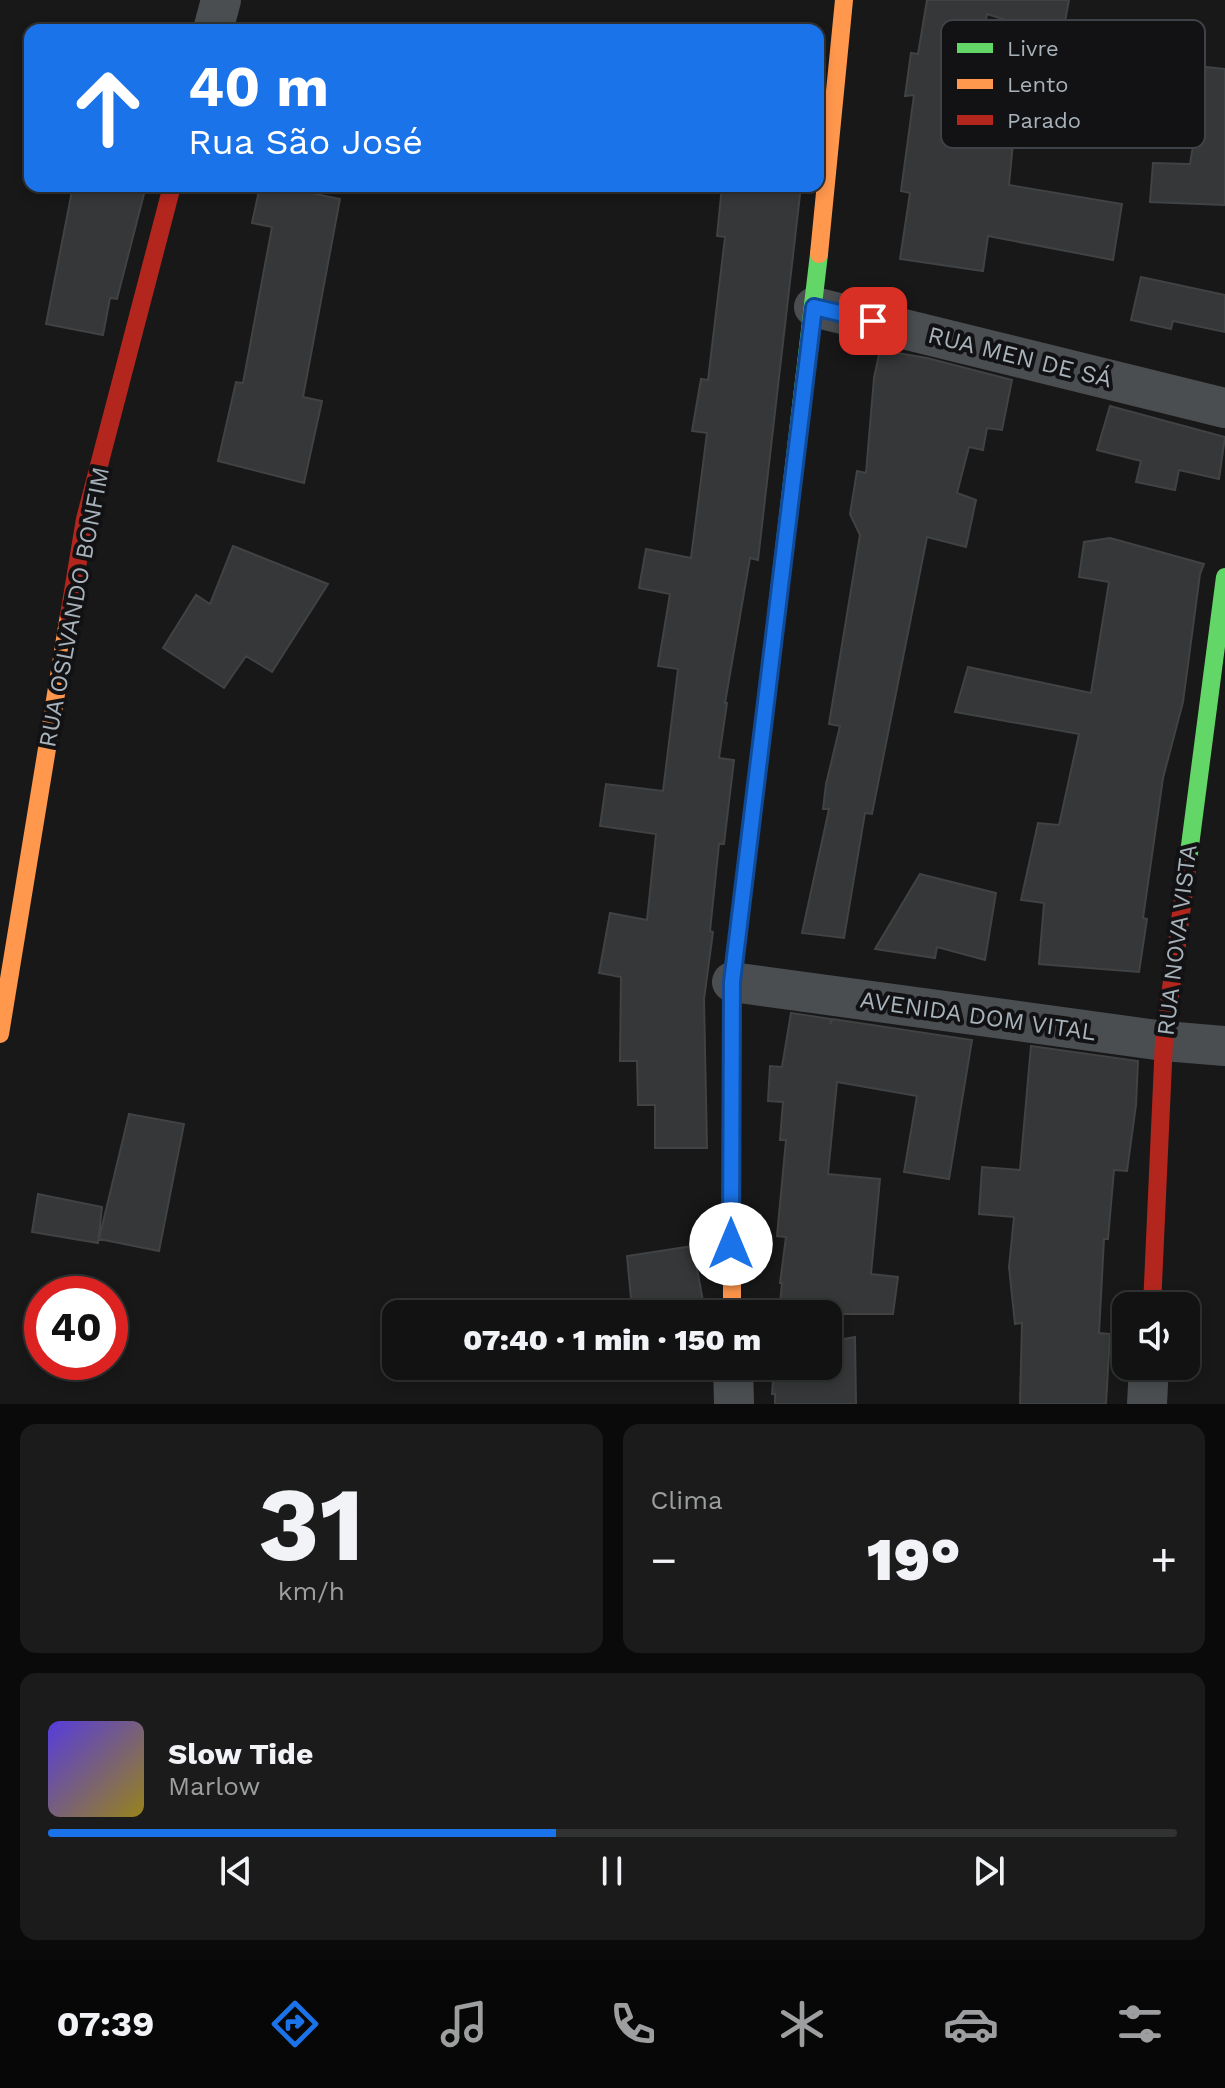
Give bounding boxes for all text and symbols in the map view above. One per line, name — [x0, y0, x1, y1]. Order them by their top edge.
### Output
legend — [941, 20, 1205, 148]
text: Livre — [1007, 36, 1059, 61]
text: 40 m — [188, 54, 329, 120]
icon: ahead — [56, 56, 160, 160]
text: Lento — [1007, 72, 1068, 97]
text: Parado — [1007, 108, 1081, 133]
text: Rua São José — [188, 121, 423, 163]
pin — [839, 287, 907, 355]
icon: arrive — [851, 299, 895, 343]
street label: RUA MEN DE SÁ — [925, 321, 1115, 393]
street label: RUA OSLVANDO BONFIM — [33, 464, 115, 750]
street label: RUA NOVA VISTA — [1151, 843, 1203, 1037]
street label: AVENIDA DOM VITAL — [858, 986, 1098, 1046]
position arrow — [689, 1202, 773, 1286]
speed limit sign: 40 — [24, 1276, 128, 1380]
map controls — [1112, 1292, 1200, 1380]
button: sound — [1112, 1292, 1200, 1380]
text: 07:40 · 1 min · 150 m — [463, 1322, 761, 1357]
text: 31 — [258, 1463, 365, 1585]
text: Clima — [651, 1485, 723, 1515]
text: 19° — [867, 1524, 961, 1595]
text: − — [651, 1534, 677, 1586]
text: + — [1150, 1534, 1177, 1586]
text: km/h — [278, 1576, 345, 1606]
text: Slow Tide — [168, 1736, 313, 1771]
text: Marlow — [168, 1771, 260, 1801]
icon: previous — [214, 1849, 258, 1893]
icon: pause — [590, 1849, 634, 1893]
icon: next — [967, 1849, 1011, 1893]
icon: directions — [267, 1996, 323, 2052]
icon: music — [436, 1996, 492, 2052]
icon: phone — [605, 1996, 661, 2052]
icon: climate — [774, 1996, 830, 2052]
icon: car — [943, 1996, 999, 2052]
icon: filters — [1112, 1996, 1168, 2052]
text: 07:39 — [57, 2003, 154, 2045]

